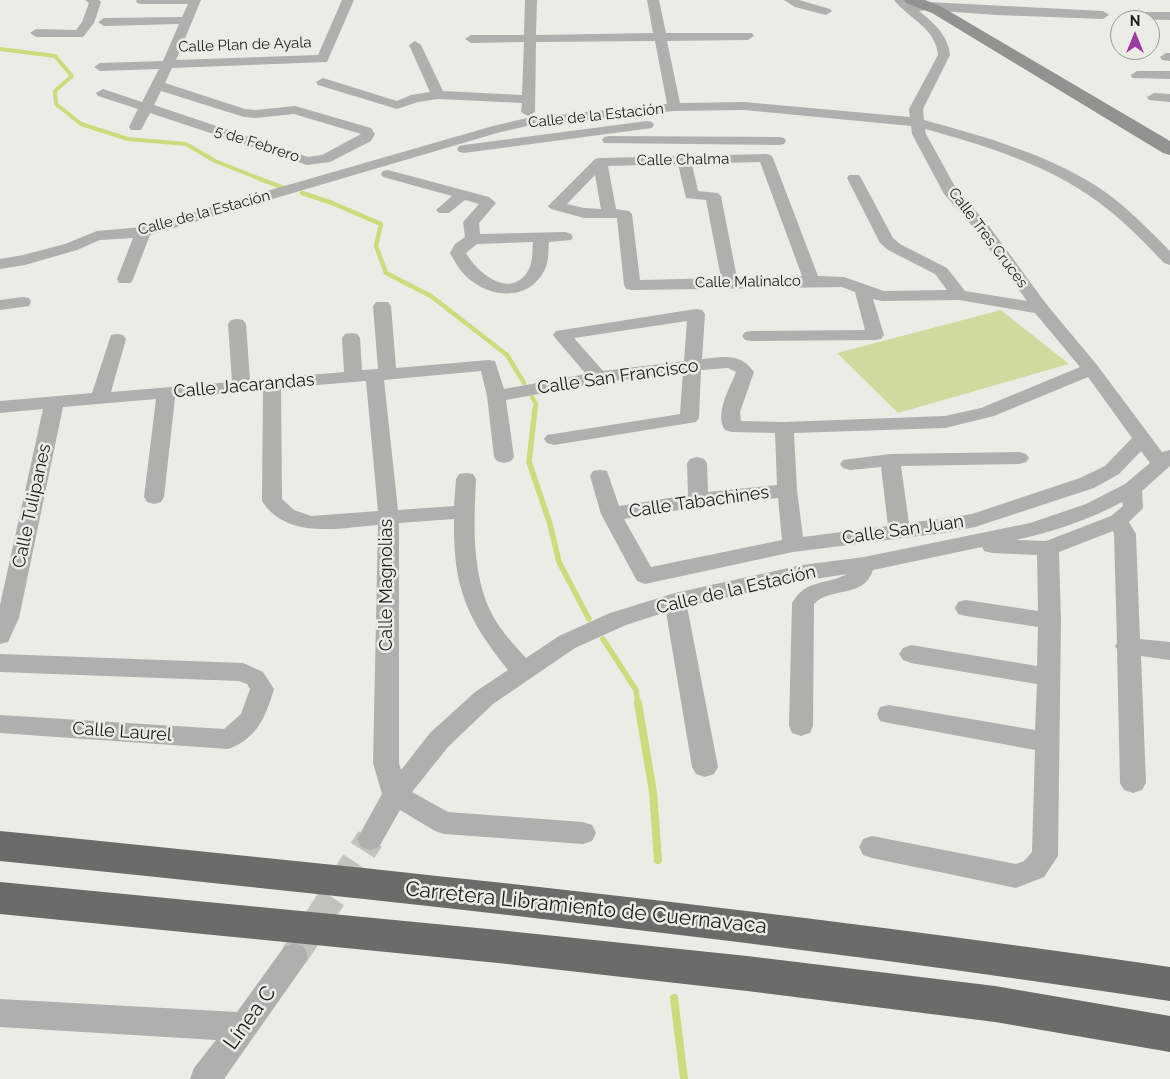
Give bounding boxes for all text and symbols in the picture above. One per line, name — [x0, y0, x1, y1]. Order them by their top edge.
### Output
north arrow — [1110, 10, 1160, 60]
text: N — [1130, 13, 1140, 29]
street label: Calle Plan de Ayala — [178, 34, 312, 56]
street label: Calle de la Estación — [527, 100, 665, 132]
street label: 5 de Febrero — [212, 122, 302, 166]
street label: Calle Chalma — [637, 150, 729, 170]
street label: Calle Tres Cruces — [945, 184, 1031, 292]
street label: Calle de la Estación — [136, 187, 272, 239]
street label: Calle Malinalco — [695, 272, 801, 292]
street label: Calle San Francisco — [536, 355, 700, 399]
street label: Calle Jacarandas — [173, 369, 315, 403]
street label: Calle Tulipanes — [8, 442, 56, 570]
street label: Calle Tabachines — [628, 481, 770, 523]
street label: Calle San Juan — [841, 511, 965, 549]
street label: Calle Magnolias — [376, 519, 398, 651]
street label: Calle de la Estación — [654, 561, 818, 619]
street label: Calle Laurel — [72, 718, 172, 746]
street label: Carretera Libramiento de Cuernavaca — [404, 876, 768, 940]
street label: Línea C — [218, 981, 282, 1055]

